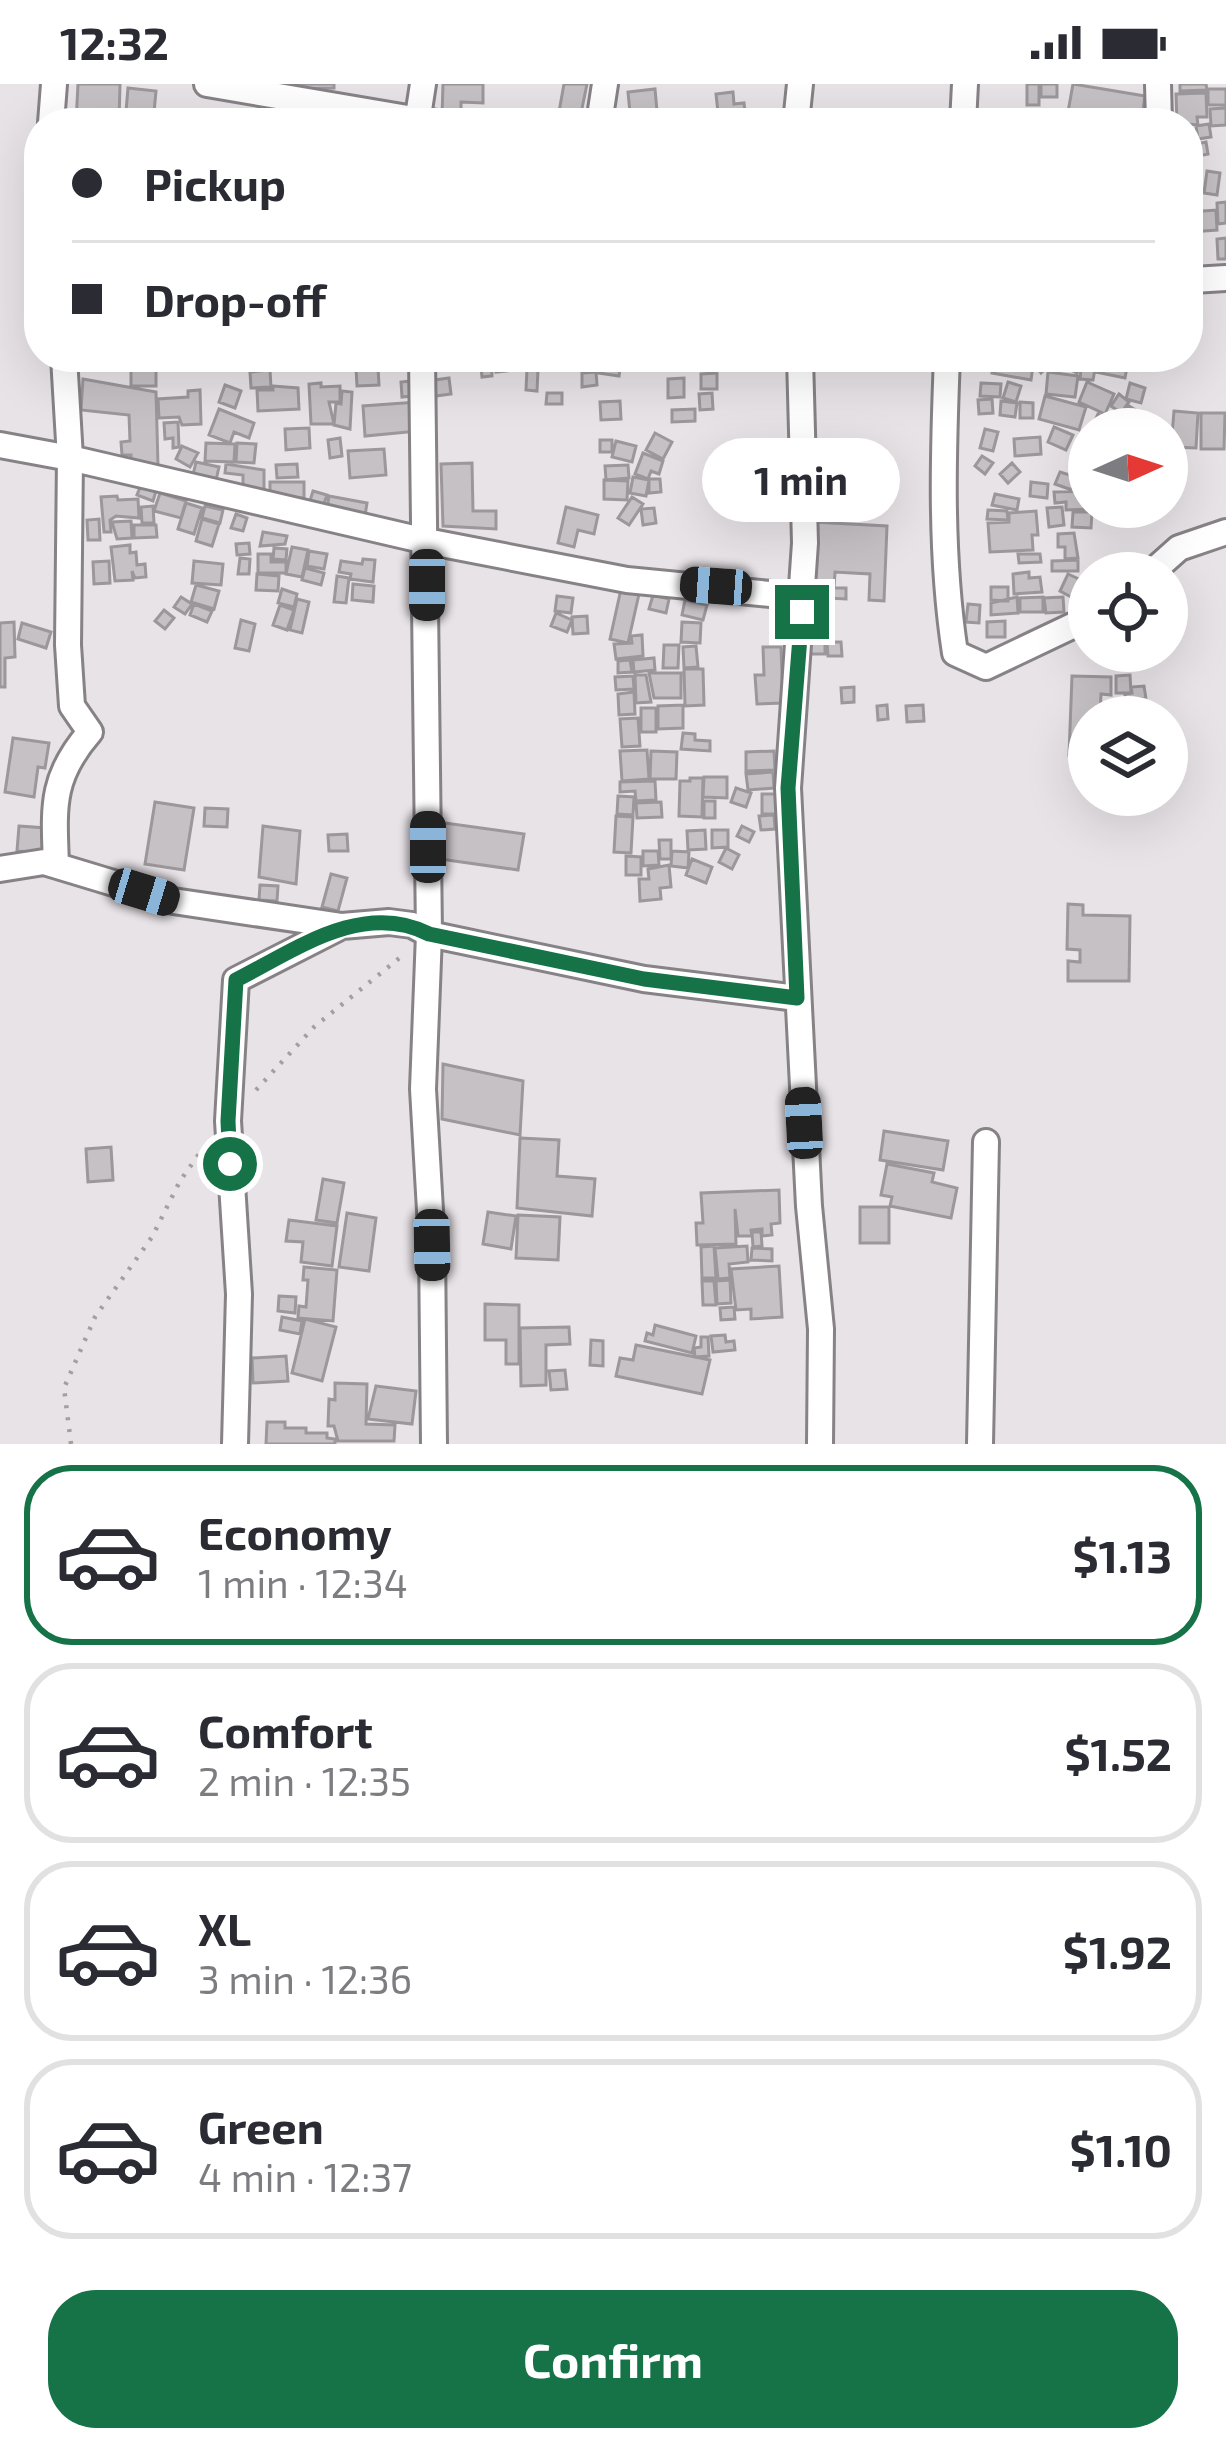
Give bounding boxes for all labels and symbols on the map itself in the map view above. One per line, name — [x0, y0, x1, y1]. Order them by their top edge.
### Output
north arrow — [1068, 408, 1188, 528]
callout: 1 min — [703, 438, 901, 522]
car — [409, 549, 445, 621]
car — [679, 566, 753, 606]
route end — [775, 585, 829, 639]
car — [410, 811, 446, 883]
car — [104, 864, 184, 920]
car — [784, 1086, 824, 1160]
route start — [203, 1137, 257, 1191]
car — [413, 1209, 451, 1281]

